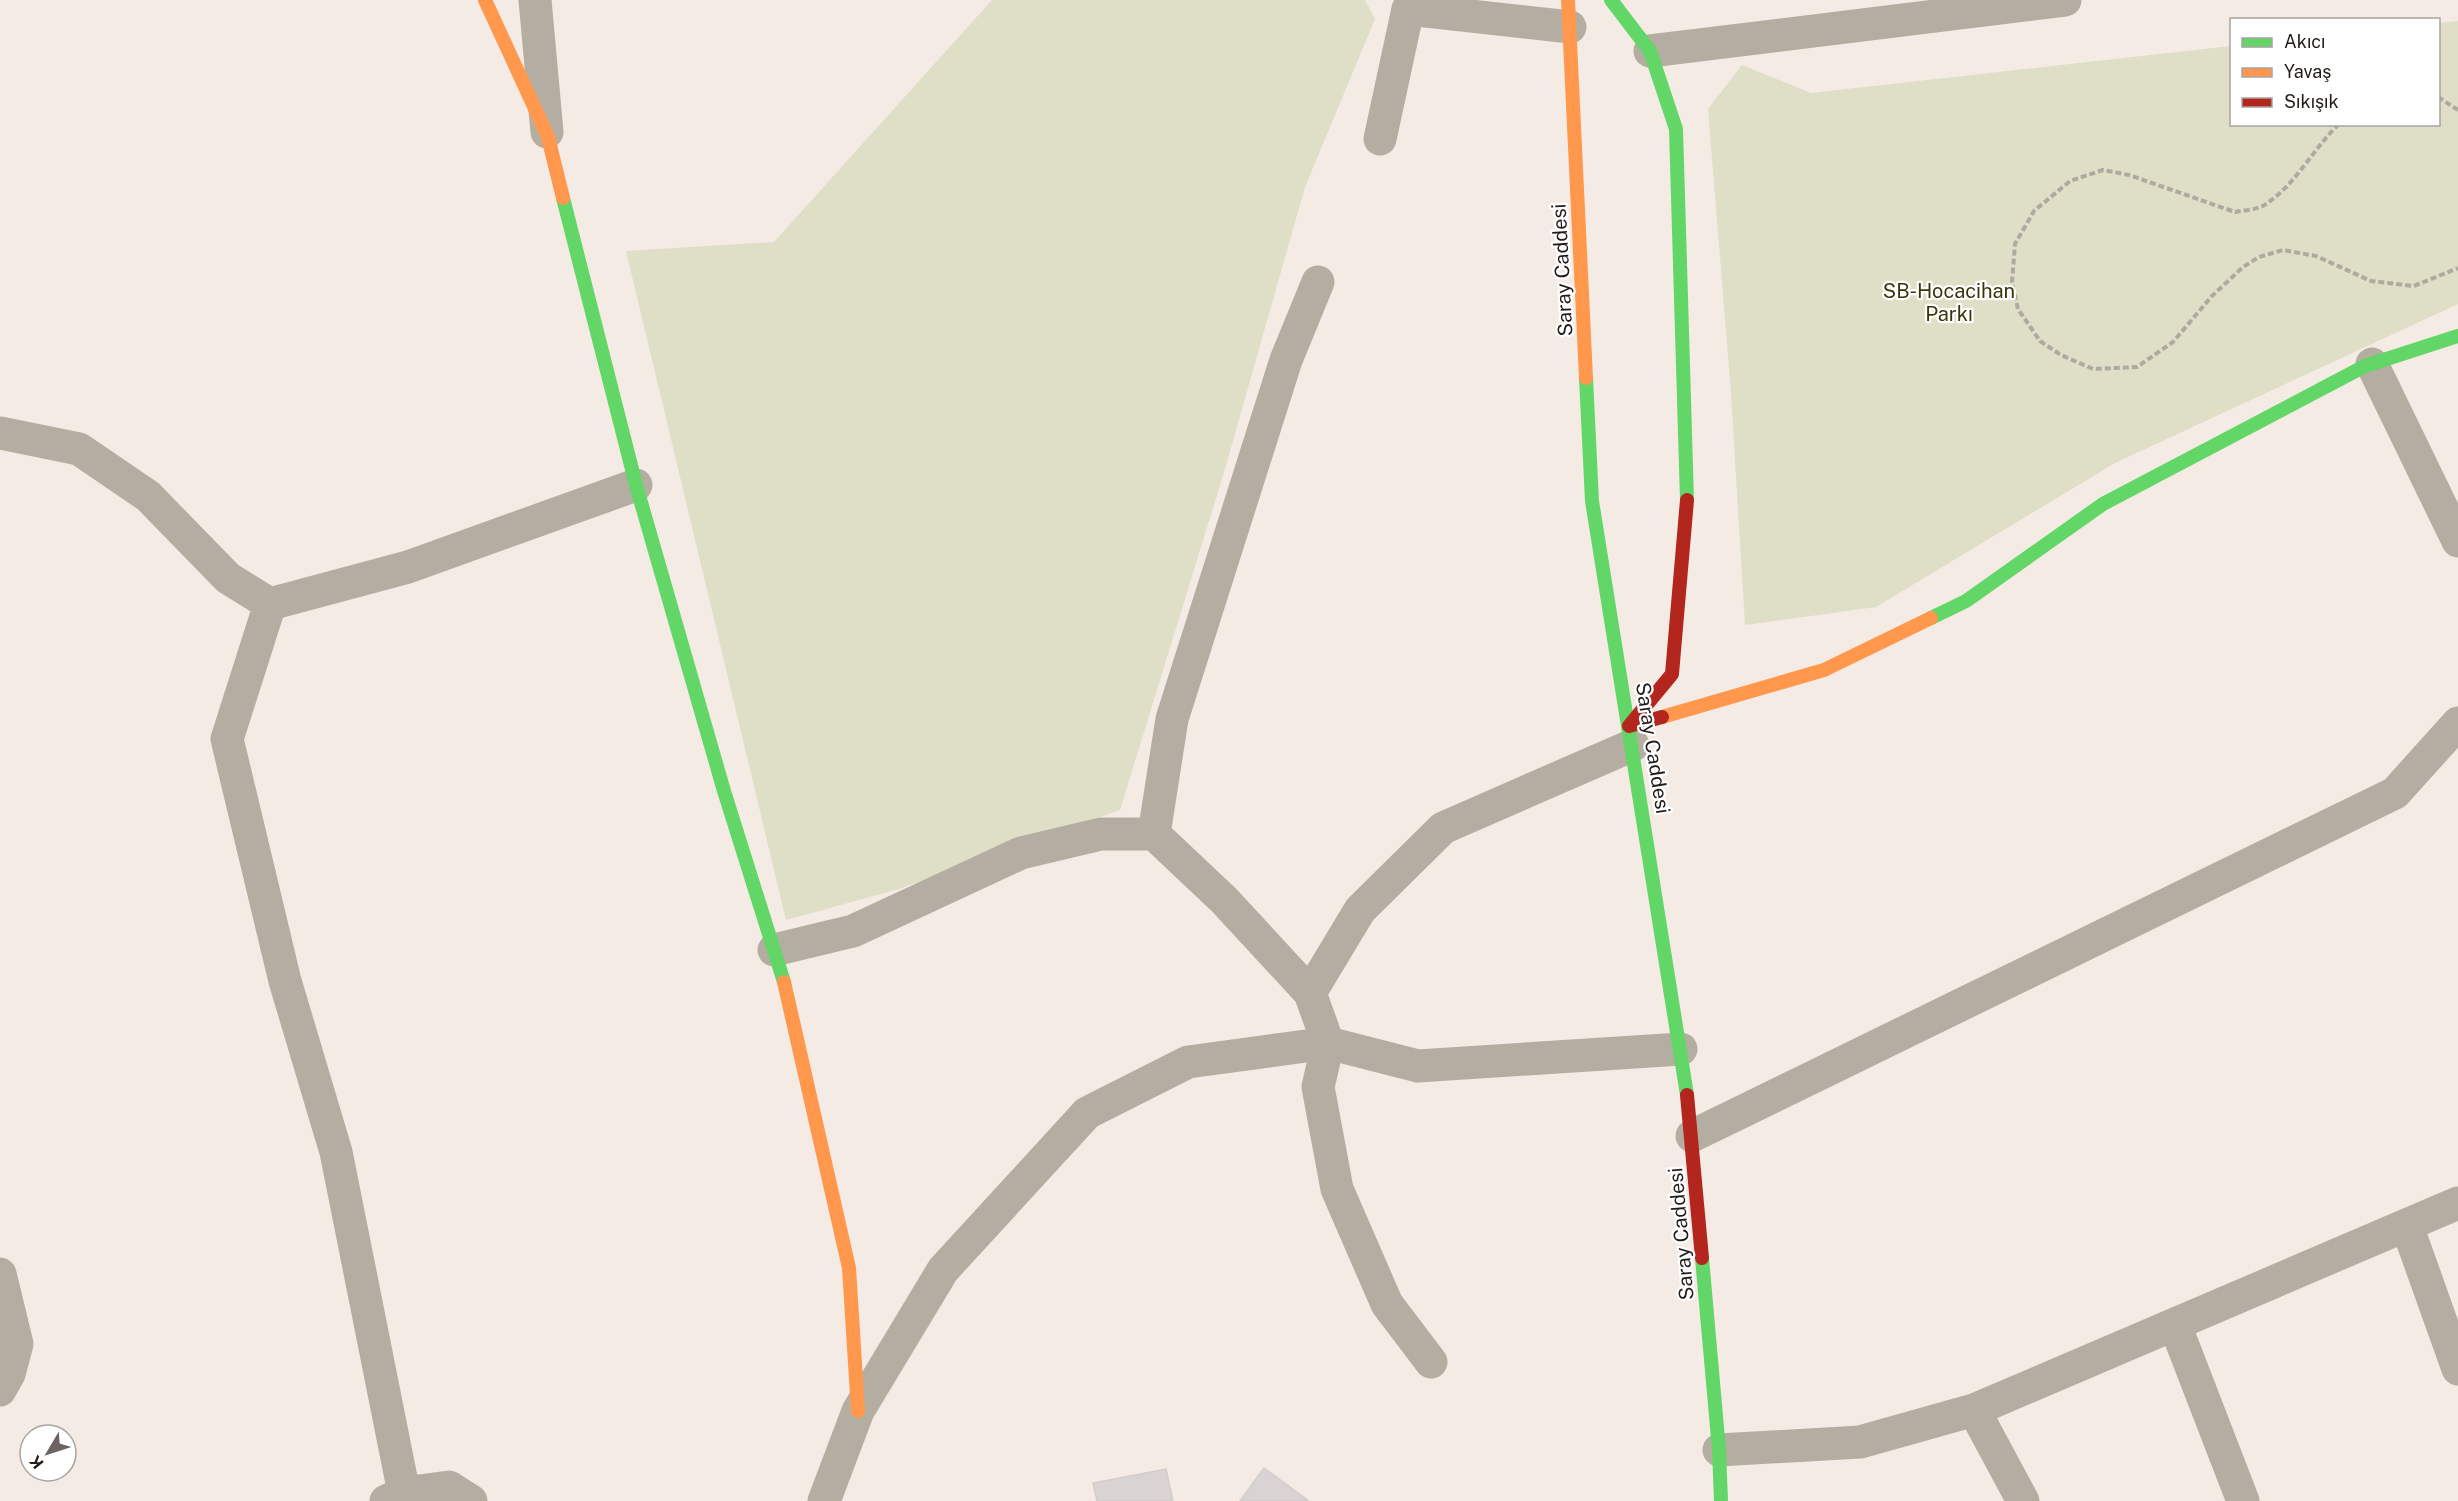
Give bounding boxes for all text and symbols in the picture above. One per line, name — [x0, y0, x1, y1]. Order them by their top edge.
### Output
legend — [2230, 18, 2440, 126]
text: Akıcı — [2284, 31, 2325, 52]
text: Yavaş — [2284, 61, 2331, 82]
text: Sıkışık — [2284, 91, 2339, 112]
street label: Saray Caddesi — [1547, 203, 1577, 337]
park label: SB-Hocacihan Parkı — [1883, 279, 2015, 326]
street label: Saray Caddesi — [1631, 680, 1675, 816]
street label: Saray Caddesi — [1663, 1167, 1699, 1301]
north arrow — [18, 1423, 78, 1483]
text: K — [25, 1451, 48, 1473]

